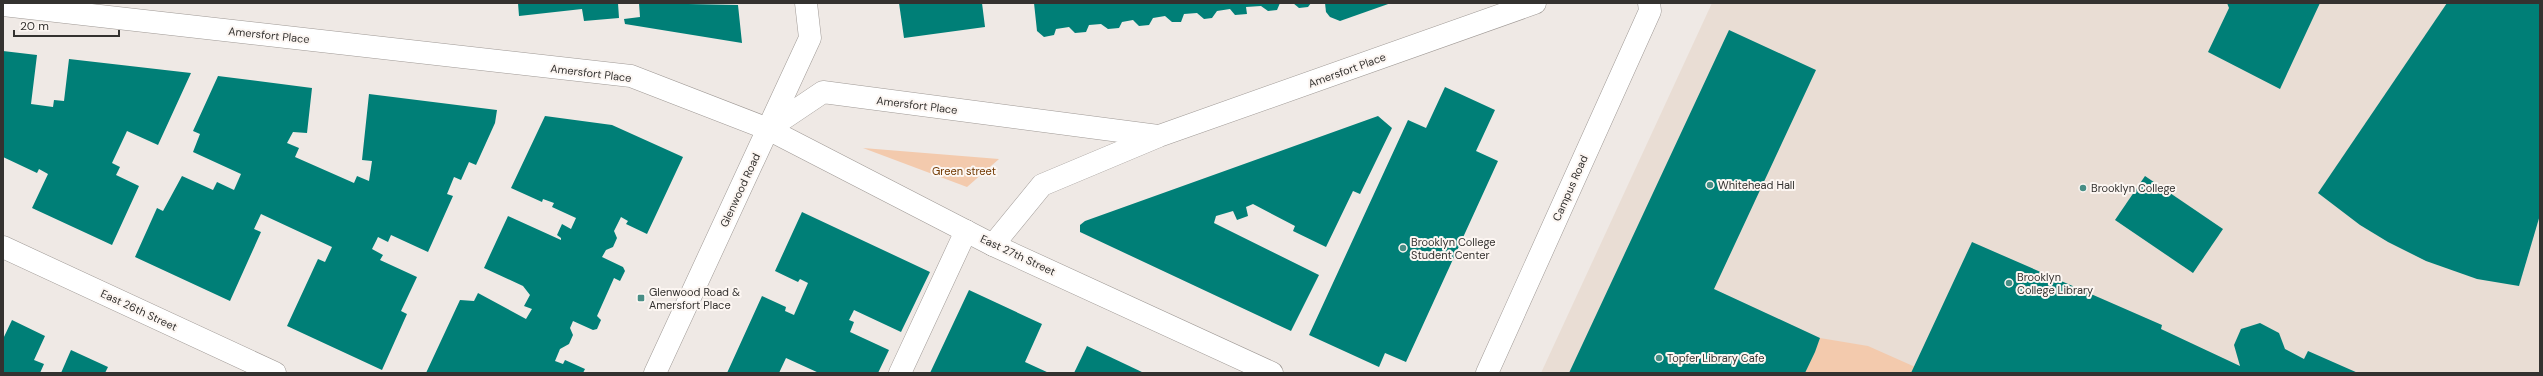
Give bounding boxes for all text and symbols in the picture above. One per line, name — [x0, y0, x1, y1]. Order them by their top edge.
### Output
scale bar — [14, 12, 119, 38]
text: 20 m — [20, 18, 49, 34]
street label: Amersfort Place — [228, 24, 310, 46]
street label: Amersfort Place — [1306, 49, 1388, 91]
street label: Amersfort Place — [550, 61, 632, 85]
street label: Amersfort Place — [876, 93, 958, 117]
street label: Glenwood Road — [717, 151, 763, 229]
street label: Campus Road — [1549, 153, 1591, 223]
park label: Green street — [932, 164, 996, 178]
place label: Whitehead Hall — [1718, 178, 1795, 192]
marker: Whitehead Hall — [1705, 180, 1715, 190]
place label: Brooklyn College — [2091, 181, 2176, 195]
marker: Brooklyn College — [2078, 183, 2088, 193]
street label: East 27th Street — [978, 231, 1058, 279]
place label: Brooklyn College Student Center — [1411, 235, 1496, 262]
marker: Brooklyn College Student Center — [1398, 243, 1408, 253]
place label: Brooklyn College Library — [2017, 270, 2093, 297]
marker: Brooklyn College Library — [2004, 278, 2014, 288]
place label: Glenwood Road & Amersfort Place — [649, 285, 740, 312]
street label: East 26th Street — [99, 286, 179, 334]
marker: Glenwood Road & Amersfort Place — [636, 293, 646, 303]
place label: Topfer Library Cafe — [1667, 351, 1764, 365]
marker: Topfer Library Cafe — [1654, 353, 1664, 363]

